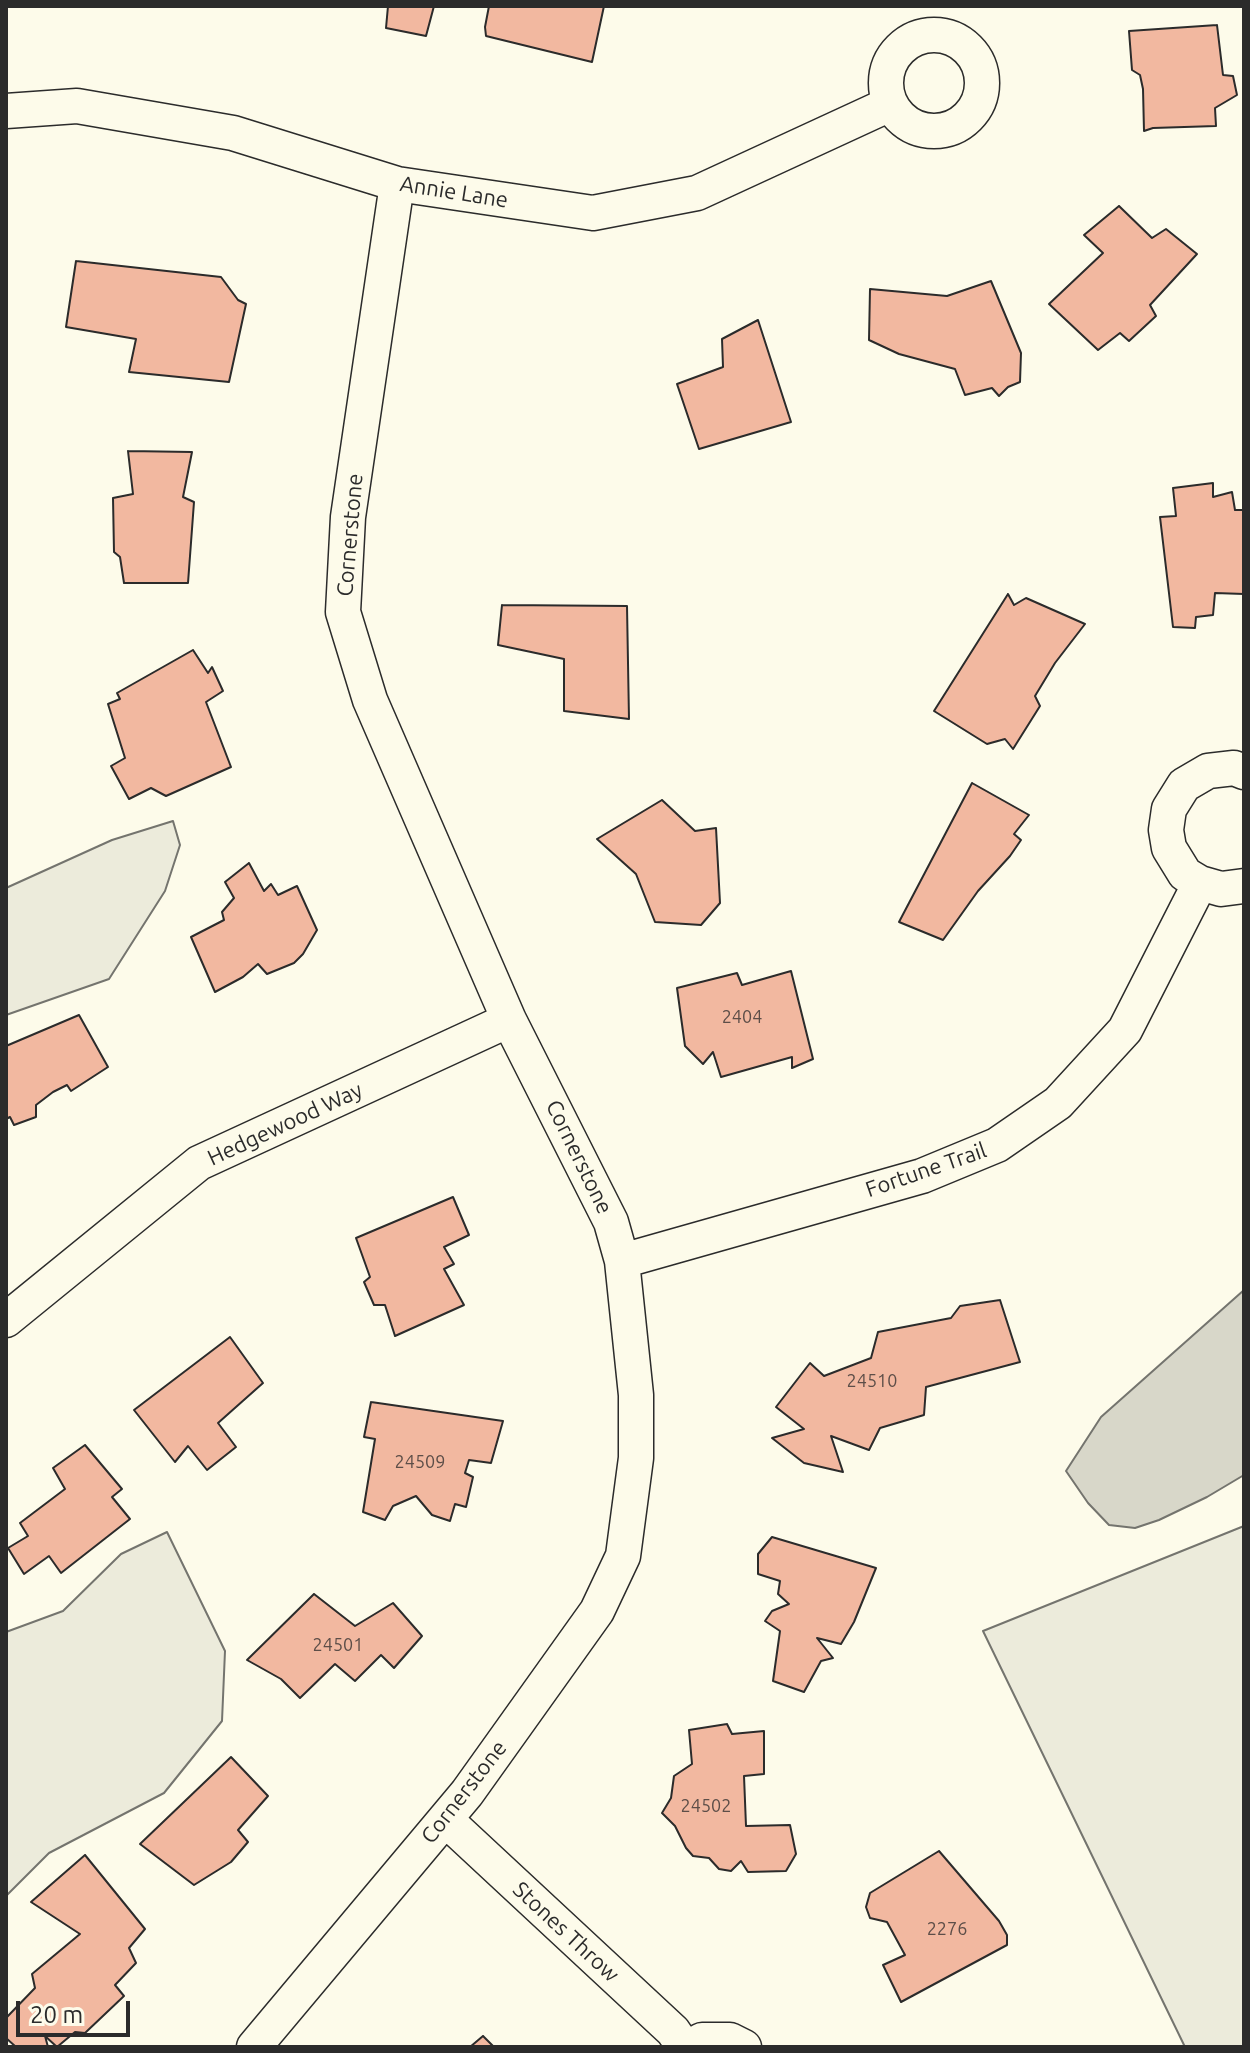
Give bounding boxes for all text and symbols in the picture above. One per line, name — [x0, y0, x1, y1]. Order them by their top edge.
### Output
street label: Annie Lane — [398, 170, 510, 214]
street label: Cornerstone — [331, 472, 369, 598]
house number: 2404 — [722, 1006, 762, 1028]
street label: Hedgewood Way — [203, 1077, 367, 1171]
street label: Cornerstone — [540, 1096, 618, 1218]
street label: Fortune Trail — [862, 1137, 990, 1203]
house number: 24510 — [847, 1370, 897, 1392]
house number: 24509 — [395, 1451, 445, 1473]
house number: 24501 — [313, 1634, 363, 1656]
street label: Cornerstone — [416, 1735, 512, 1849]
house number: 24502 — [681, 1795, 731, 1817]
street label: Stones Throw — [508, 1876, 624, 1988]
house number: 2276 — [927, 1918, 967, 1940]
scale bar — [20, 1985, 134, 2035]
text: 20 m — [30, 2001, 83, 2028]

